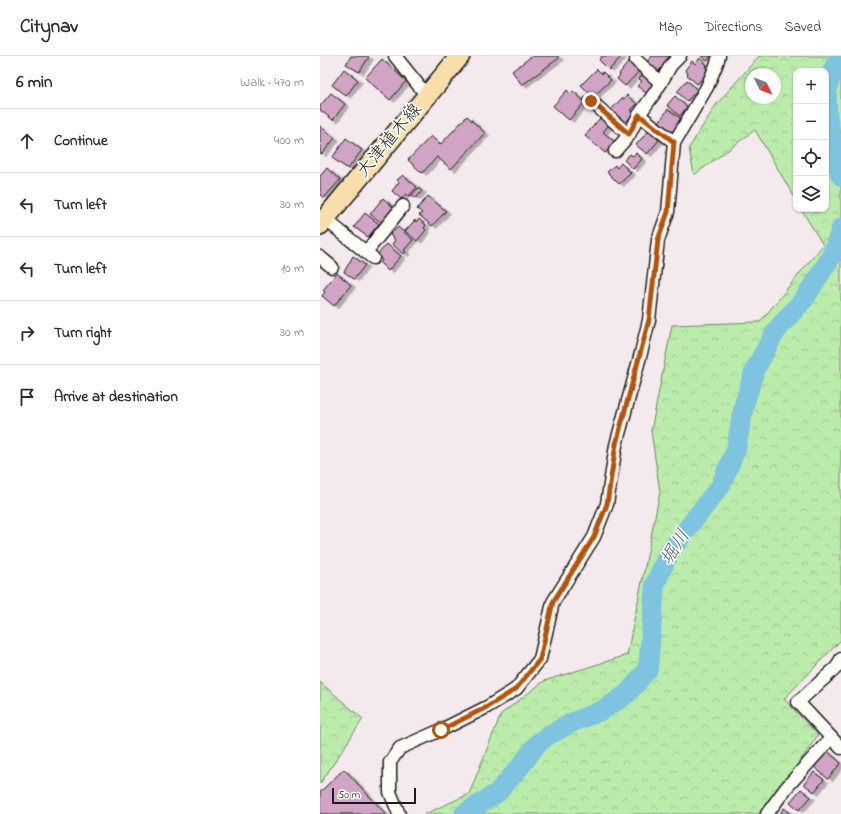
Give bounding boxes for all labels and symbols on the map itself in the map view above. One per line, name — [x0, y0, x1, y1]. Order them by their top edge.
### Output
north arrow — [745, 68, 781, 104]
route end — [582, 92, 600, 110]
street label: 大津植木線 — [351, 98, 429, 184]
water label: 堀川 — [654, 525, 698, 571]
route start — [432, 721, 450, 739]
scale bar — [332, 786, 416, 805]

